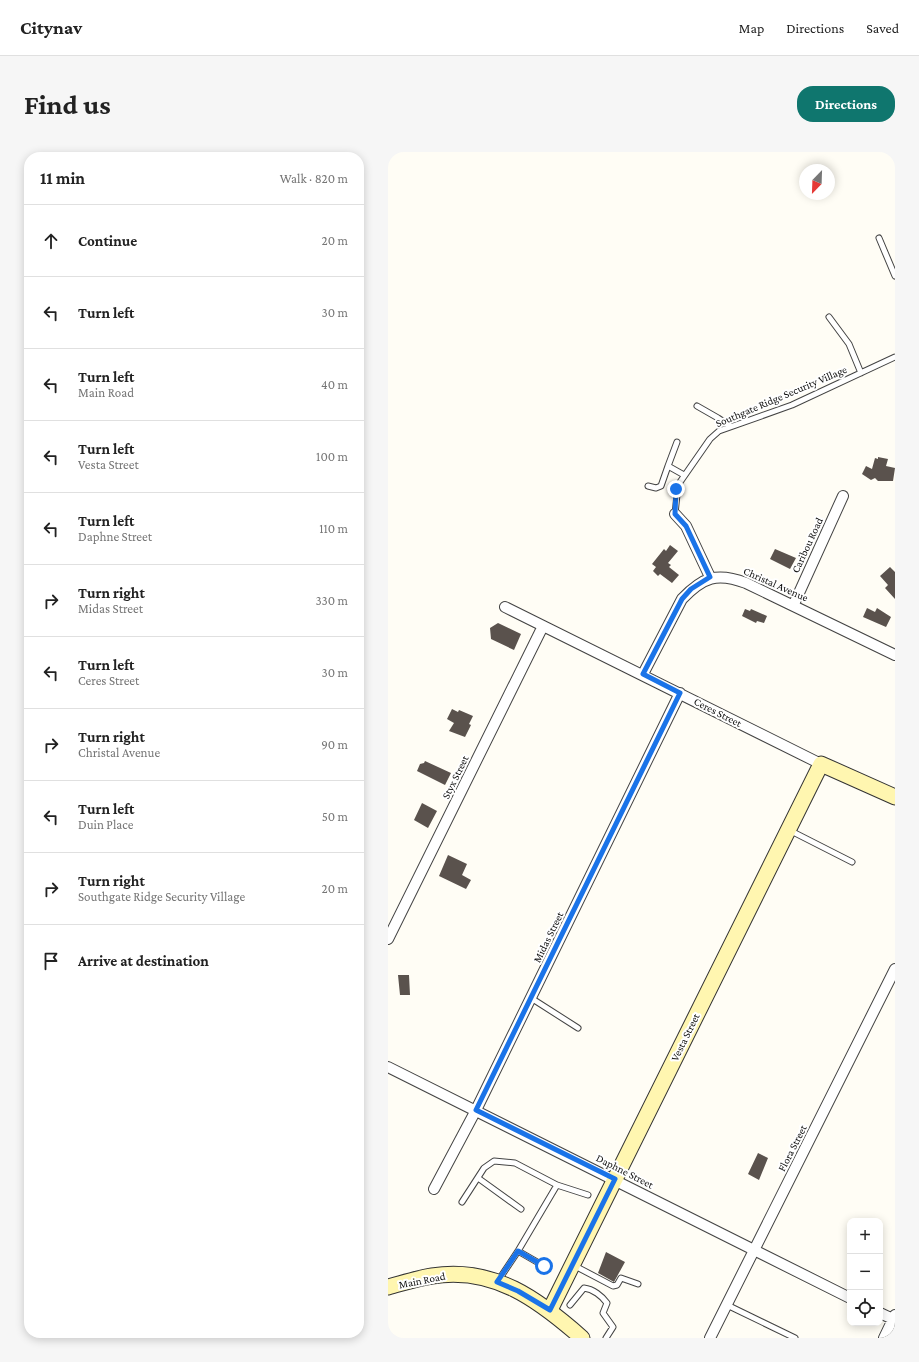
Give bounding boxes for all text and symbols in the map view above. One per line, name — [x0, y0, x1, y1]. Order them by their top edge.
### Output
text: Citynav — [20, 17, 82, 38]
text: Map — [739, 20, 764, 36]
text: Directions — [786, 20, 844, 36]
text: Saved — [866, 20, 899, 36]
button: Directions — [797, 86, 895, 122]
text: Find us — [24, 89, 111, 120]
north arrow — [799, 164, 835, 200]
text: 11 min — [40, 169, 85, 188]
text: Walk · 820 m — [280, 171, 348, 186]
icon: ahead — [40, 230, 62, 252]
text: Continue — [78, 233, 137, 249]
text: 20 m — [322, 233, 348, 248]
icon: left — [40, 302, 62, 324]
text: Turn left — [78, 305, 134, 321]
text: 30 m — [322, 305, 348, 320]
street label: Southgate Ridge Security Village — [714, 363, 849, 430]
text: Turn left — [78, 369, 134, 385]
icon: left — [40, 374, 62, 396]
text: 40 m — [321, 377, 348, 392]
text: Main Road — [78, 385, 134, 400]
text: Turn left — [78, 441, 134, 457]
icon: left — [40, 446, 62, 468]
text: 100 m — [316, 449, 348, 464]
text: Vesta Street — [78, 457, 139, 472]
route end — [667, 480, 685, 498]
text: Turn left — [78, 513, 134, 529]
street label: Caribou Road — [789, 515, 825, 575]
icon: left — [40, 518, 62, 540]
text: 110 m — [319, 521, 348, 536]
text: Daphne Street — [78, 529, 152, 544]
street label: Christal Avenue — [742, 564, 810, 604]
text: Turn right — [78, 585, 145, 601]
icon: right — [40, 590, 62, 612]
text: 330 m — [315, 593, 348, 608]
text: Midas Street — [78, 601, 143, 616]
text: Turn left — [78, 657, 134, 673]
icon: left — [40, 662, 62, 684]
text: 30 m — [322, 665, 348, 680]
text: Ceres Street — [78, 673, 139, 688]
street label: Ceres Street — [692, 695, 744, 729]
text: Turn right — [78, 729, 145, 745]
icon: right — [40, 734, 62, 756]
text: 90 m — [321, 737, 348, 752]
text: Christal Avenue — [78, 745, 160, 760]
street label: Styx Street — [439, 753, 472, 801]
text: Turn left — [78, 801, 134, 817]
icon: left — [40, 806, 62, 828]
text: 50 m — [322, 809, 348, 824]
text: Duin Place — [78, 817, 133, 832]
text: Turn right — [78, 873, 145, 889]
icon: right — [40, 878, 62, 900]
text: 20 m — [322, 881, 348, 896]
text: Southgate Ridge Security Village — [78, 889, 245, 904]
street label: Midas Street — [531, 909, 566, 964]
icon: arrive — [40, 950, 62, 972]
text: Arrive at destination — [78, 953, 209, 969]
street label: Vesta Street — [668, 1011, 702, 1063]
street label: Flora Street — [775, 1123, 809, 1173]
street label: Daphne Street — [594, 1151, 656, 1192]
map controls — [847, 1218, 883, 1326]
button: + — [847, 1218, 883, 1254]
button: − — [847, 1254, 883, 1290]
route start — [535, 1257, 553, 1275]
street label: Main Road — [398, 1270, 447, 1290]
button: locate — [847, 1290, 883, 1326]

